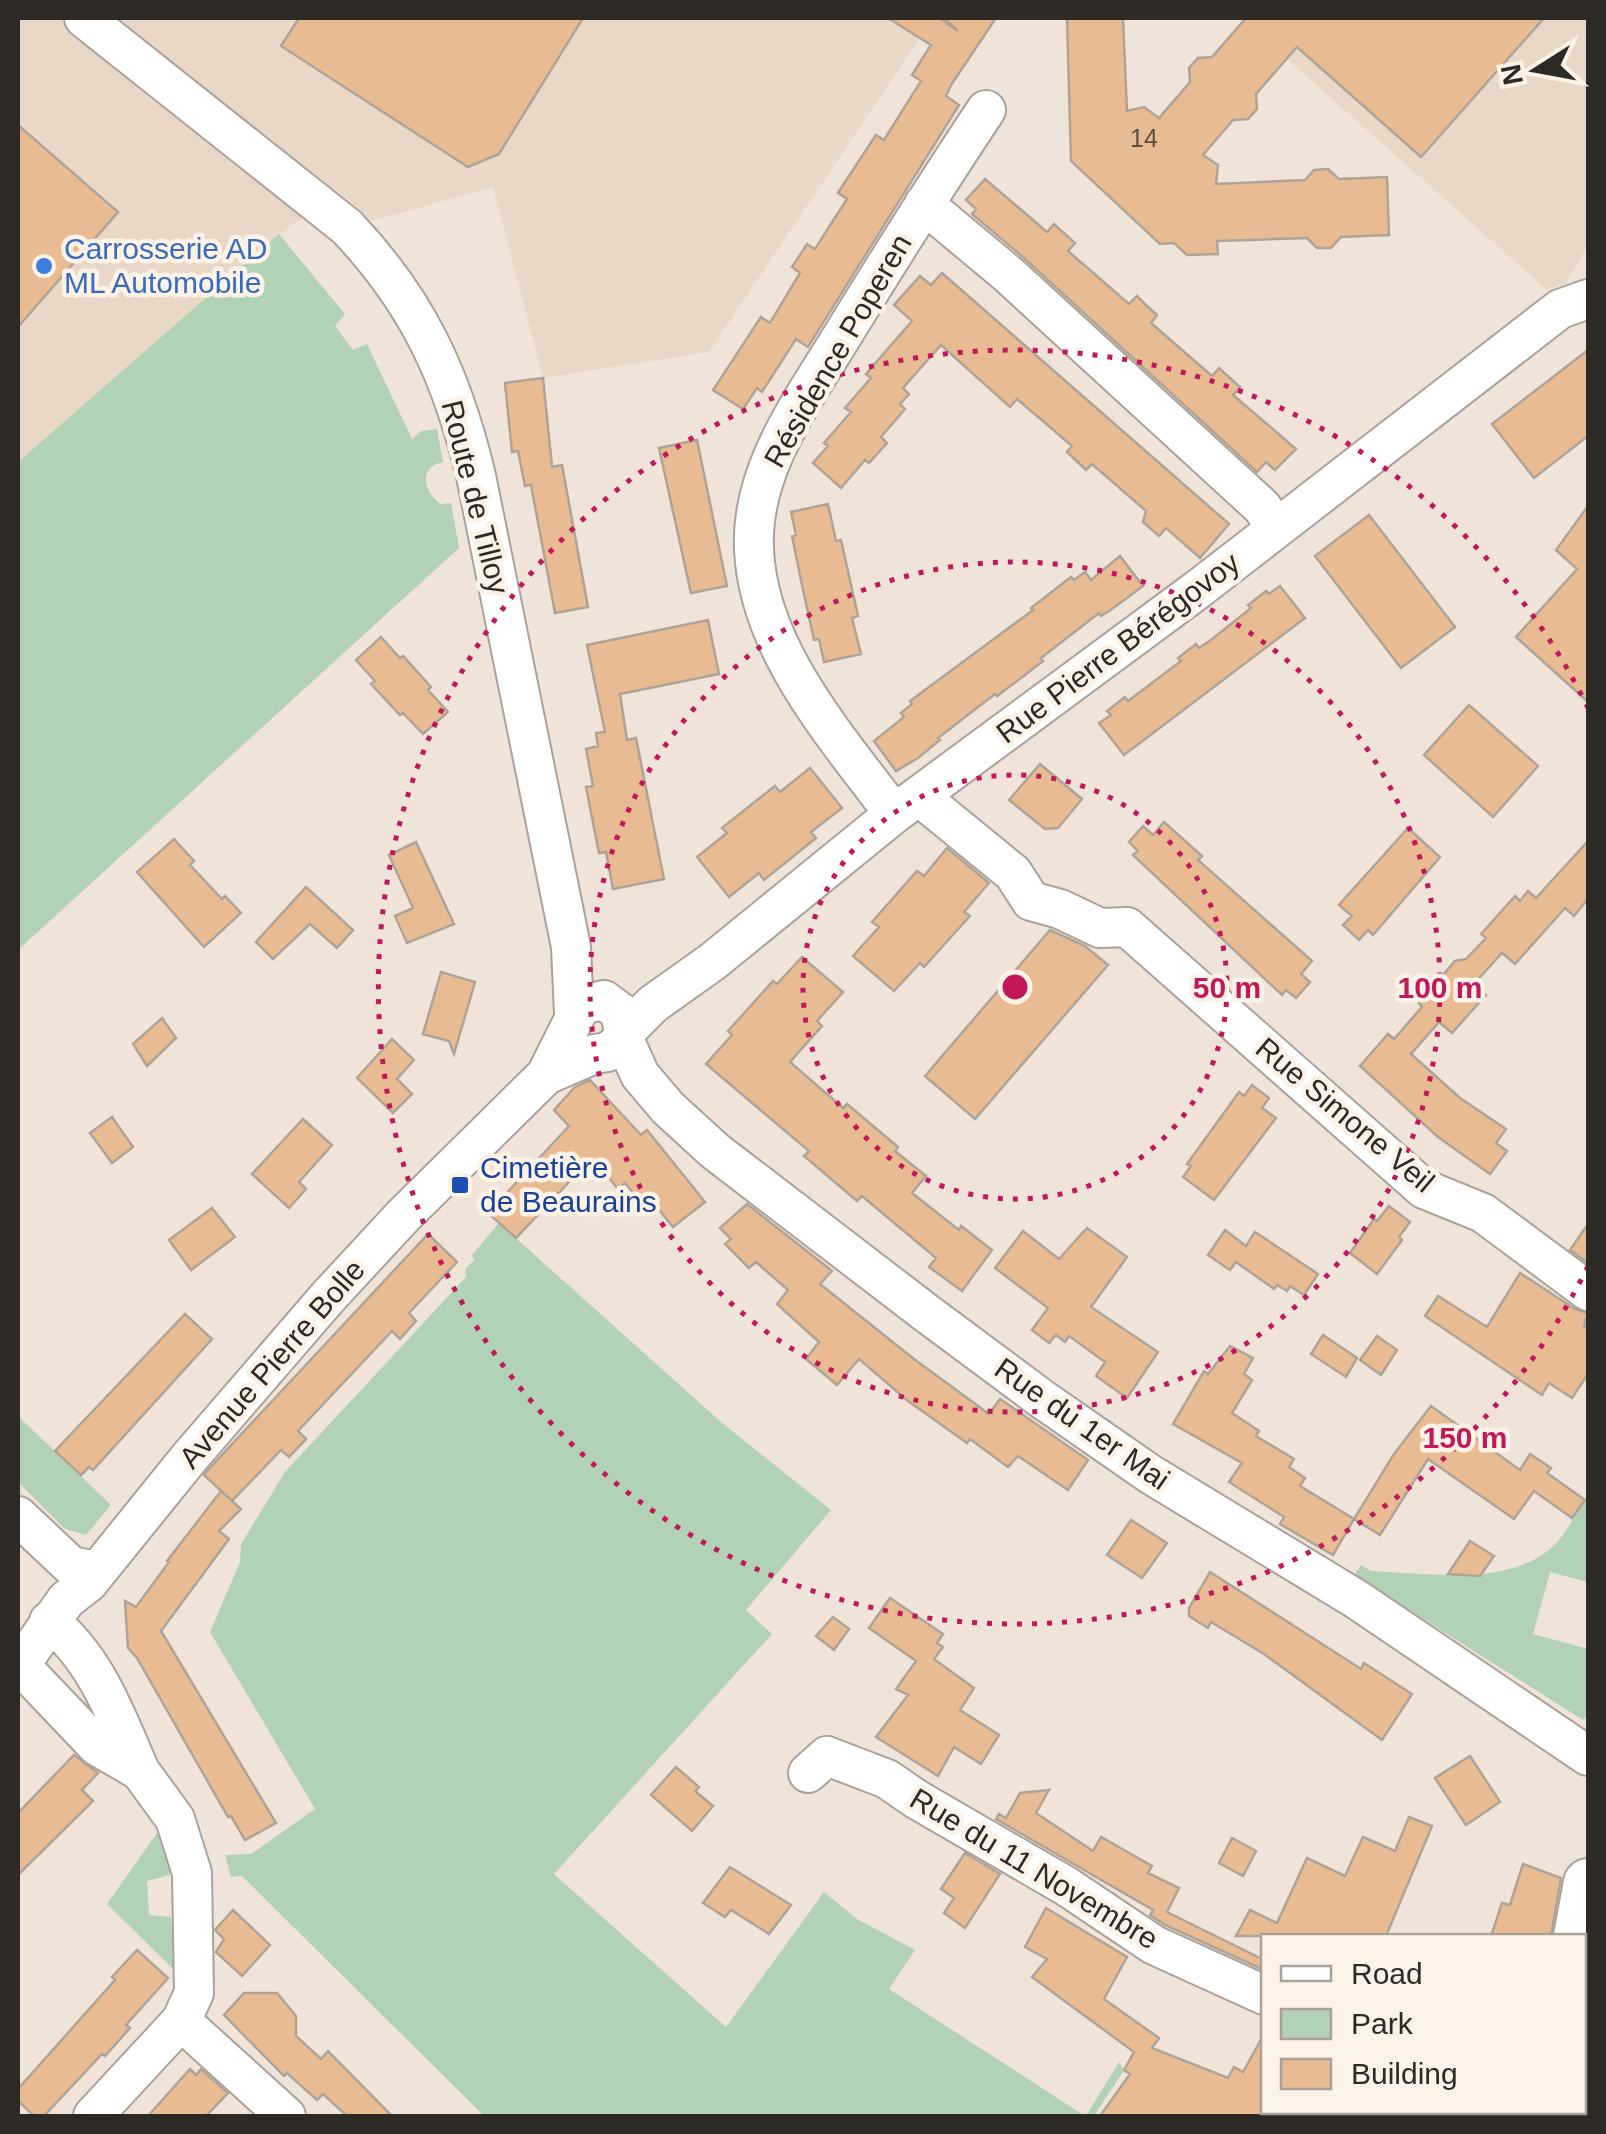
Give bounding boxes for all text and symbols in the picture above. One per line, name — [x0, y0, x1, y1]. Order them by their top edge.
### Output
north arrow — [1486, 20, 1586, 120]
text: N — [1495, 62, 1529, 88]
house number: 14 — [1130, 124, 1158, 152]
street label: Résidence Poperen — [757, 228, 918, 473]
place label: Carrosserie AD ML Automobile — [64, 232, 267, 299]
marker: Carrosserie AD ML Automobile — [33, 255, 55, 277]
street label: Route de Tilloy — [435, 397, 516, 597]
street label: Rue Pierre Bérégovoy — [990, 546, 1245, 750]
centre of rings — [997, 969, 1033, 1005]
text: 50 m — [1193, 971, 1261, 1004]
text: 100 m — [1397, 971, 1483, 1004]
street label: Rue Simone Veil — [1250, 1031, 1441, 1199]
place label: Cimetière de Beaurains — [480, 1151, 657, 1218]
marker: Cimetière de Beaurains — [449, 1174, 471, 1196]
street label: Avenue Pierre Bolle — [172, 1253, 371, 1474]
street label: Rue du 1er Mai — [989, 1351, 1176, 1496]
text: 150 m — [1422, 1421, 1508, 1454]
street label: Rue du 11 Novembre — [904, 1782, 1164, 1956]
legend — [1261, 1934, 1586, 2114]
text: Road — [1351, 1957, 1423, 1990]
text: Park — [1351, 2007, 1414, 2040]
text: Building — [1351, 2057, 1458, 2090]

